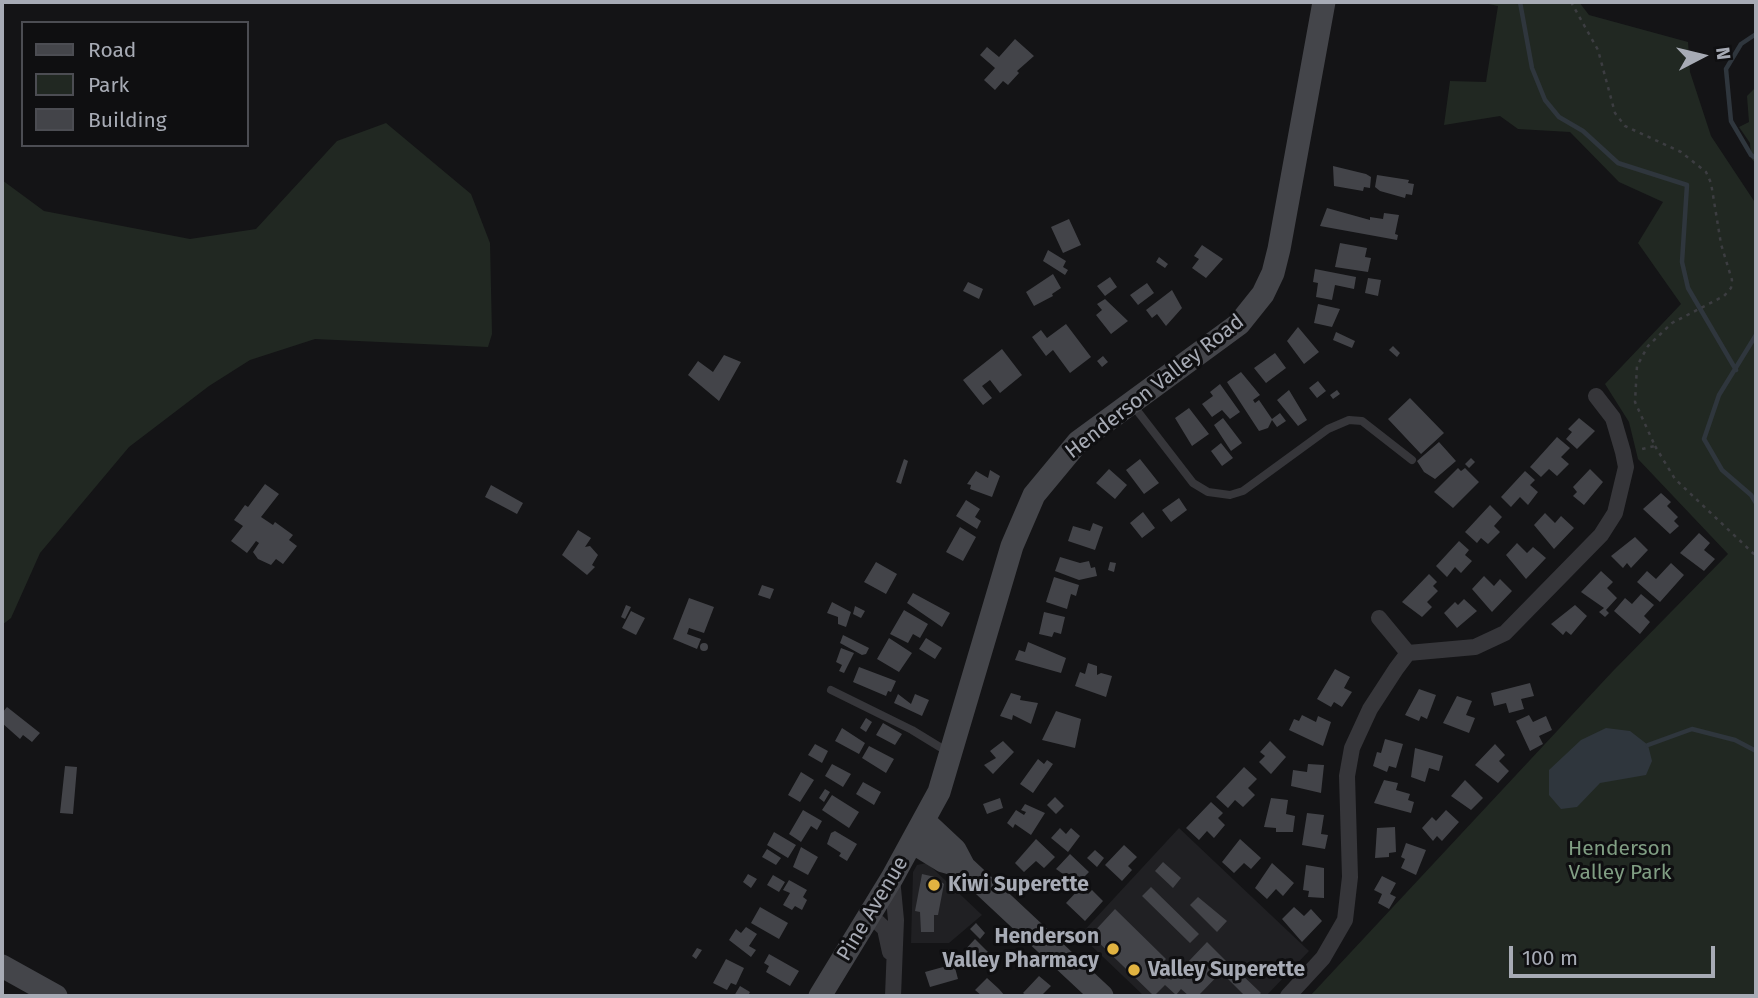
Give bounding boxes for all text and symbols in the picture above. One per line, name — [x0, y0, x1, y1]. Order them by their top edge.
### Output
legend — [21, 21, 248, 147]
north arrow — [1667, 21, 1737, 91]
text: Road — [88, 37, 136, 63]
text: N — [1711, 46, 1736, 61]
text: Park — [88, 72, 129, 98]
text: Building — [88, 107, 167, 133]
street label: Henderson Valley Road — [1061, 309, 1249, 465]
park label: Henderson Valley Park — [1568, 836, 1672, 886]
street label: Pine Avenue — [832, 852, 914, 966]
place label: Kiwi Superette — [948, 872, 1089, 898]
marker: Kiwi Superette — [926, 877, 942, 893]
place label: Henderson Valley Pharmacy — [943, 924, 1099, 974]
scale bar — [1513, 932, 1720, 976]
marker: Henderson Valley Pharmacy — [1105, 941, 1121, 957]
text: 100 m — [1522, 945, 1578, 971]
place label: Valley Superette — [1148, 957, 1305, 983]
marker: Valley Superette — [1126, 962, 1142, 978]

